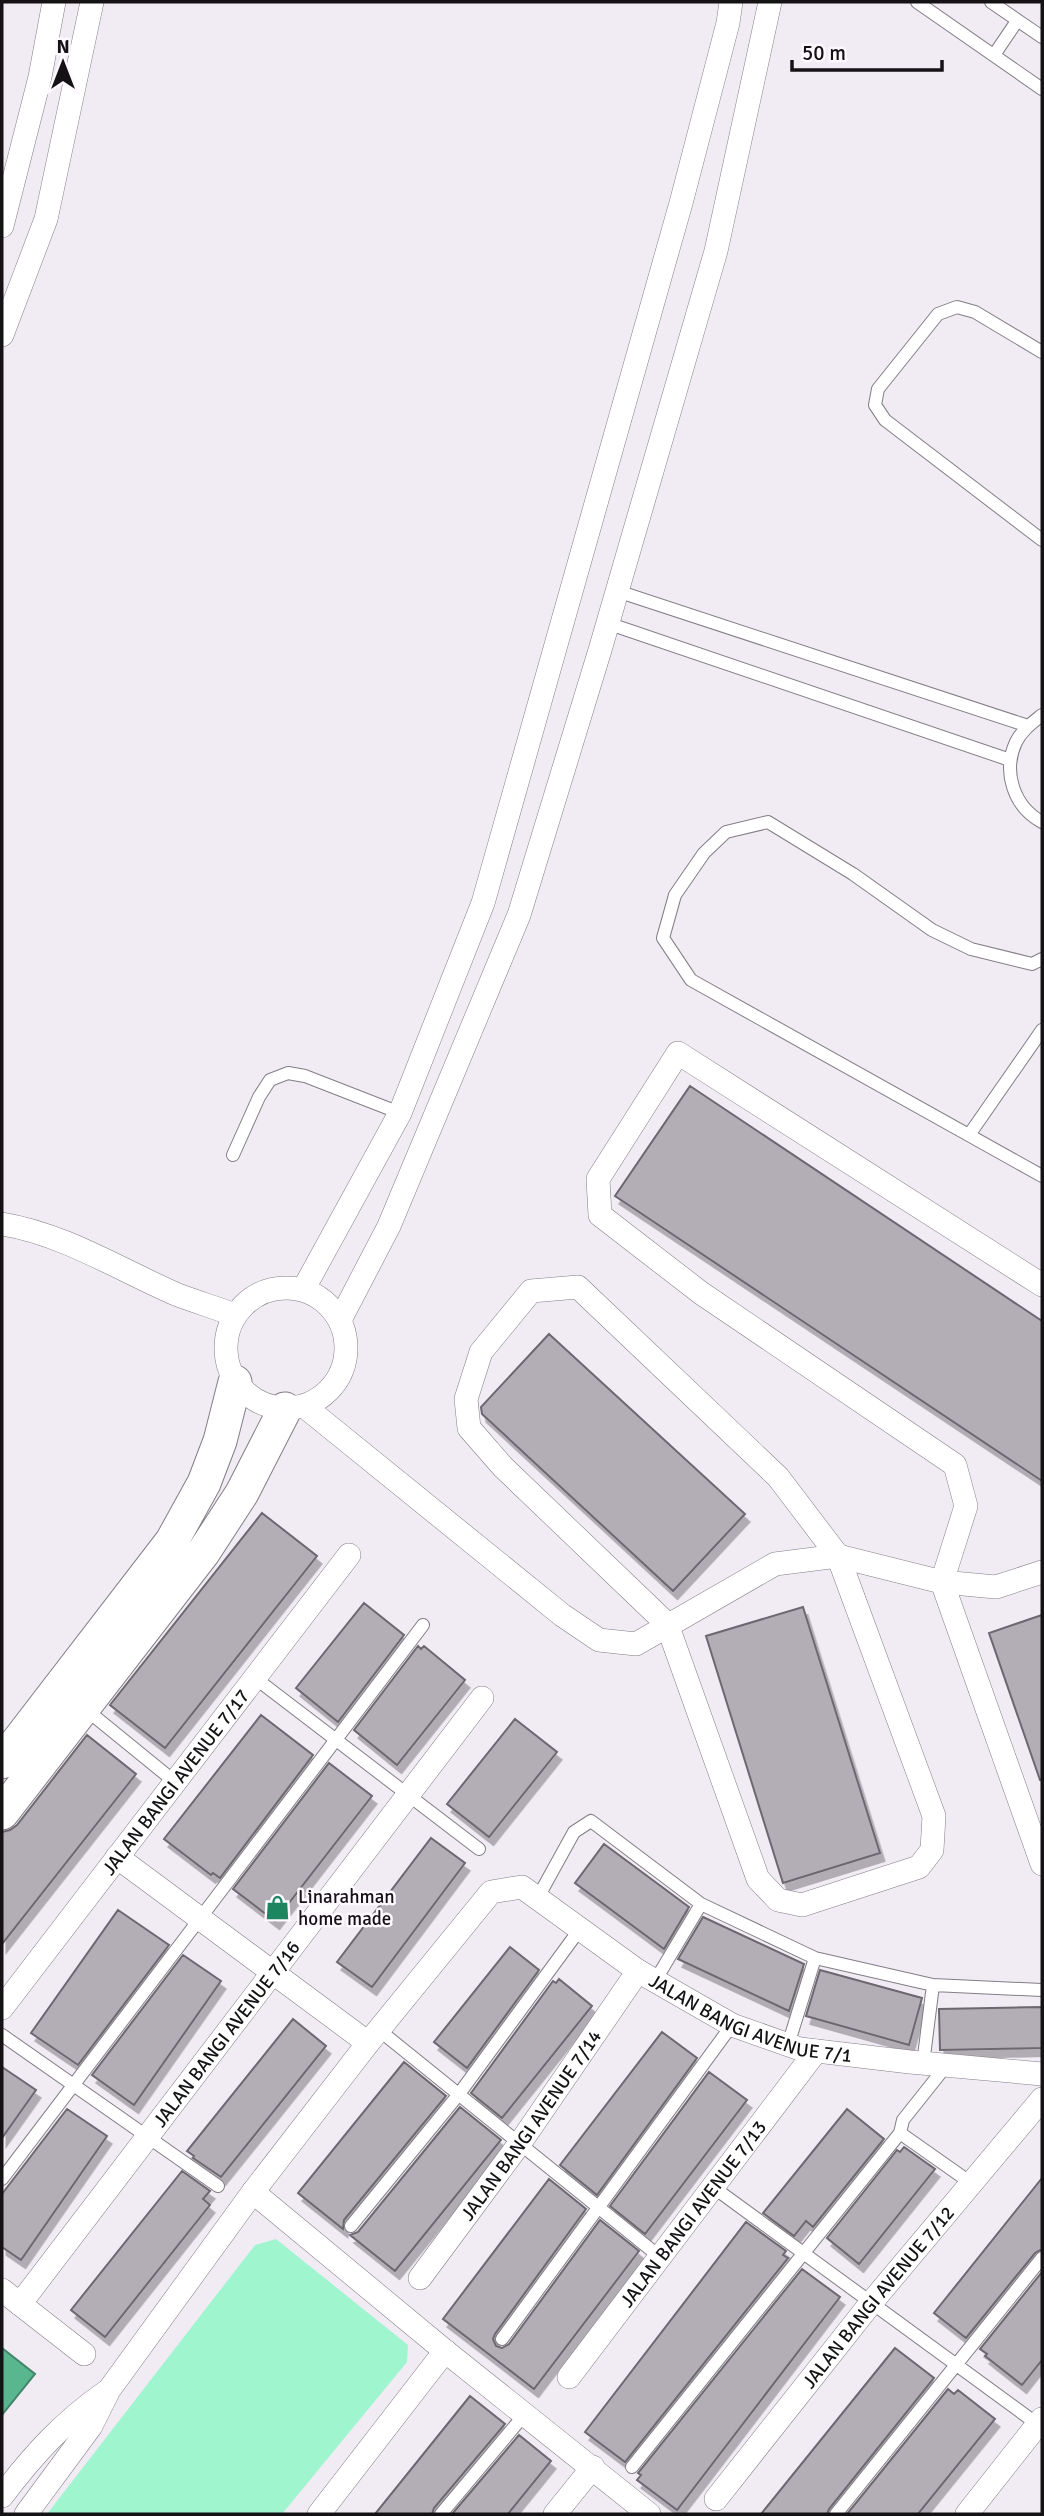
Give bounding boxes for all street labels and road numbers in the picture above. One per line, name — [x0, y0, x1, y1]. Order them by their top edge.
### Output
street label: JALAN BANGI AVENUE 7/17 — [97, 1685, 255, 1880]
street label: JALAN BANGI AVENUE 7/16 — [148, 1936, 306, 2132]
street label: JALAN BANGI AVENUE 7/1 — [645, 1969, 853, 2068]
street label: JALAN BANGI AVENUE 7/14 — [456, 2025, 607, 2225]
street label: JALAN BANGI AVENUE 7/13 — [615, 2116, 772, 2312]
street label: JALAN BANGI AVENUE 7/12 — [797, 2202, 960, 2393]

